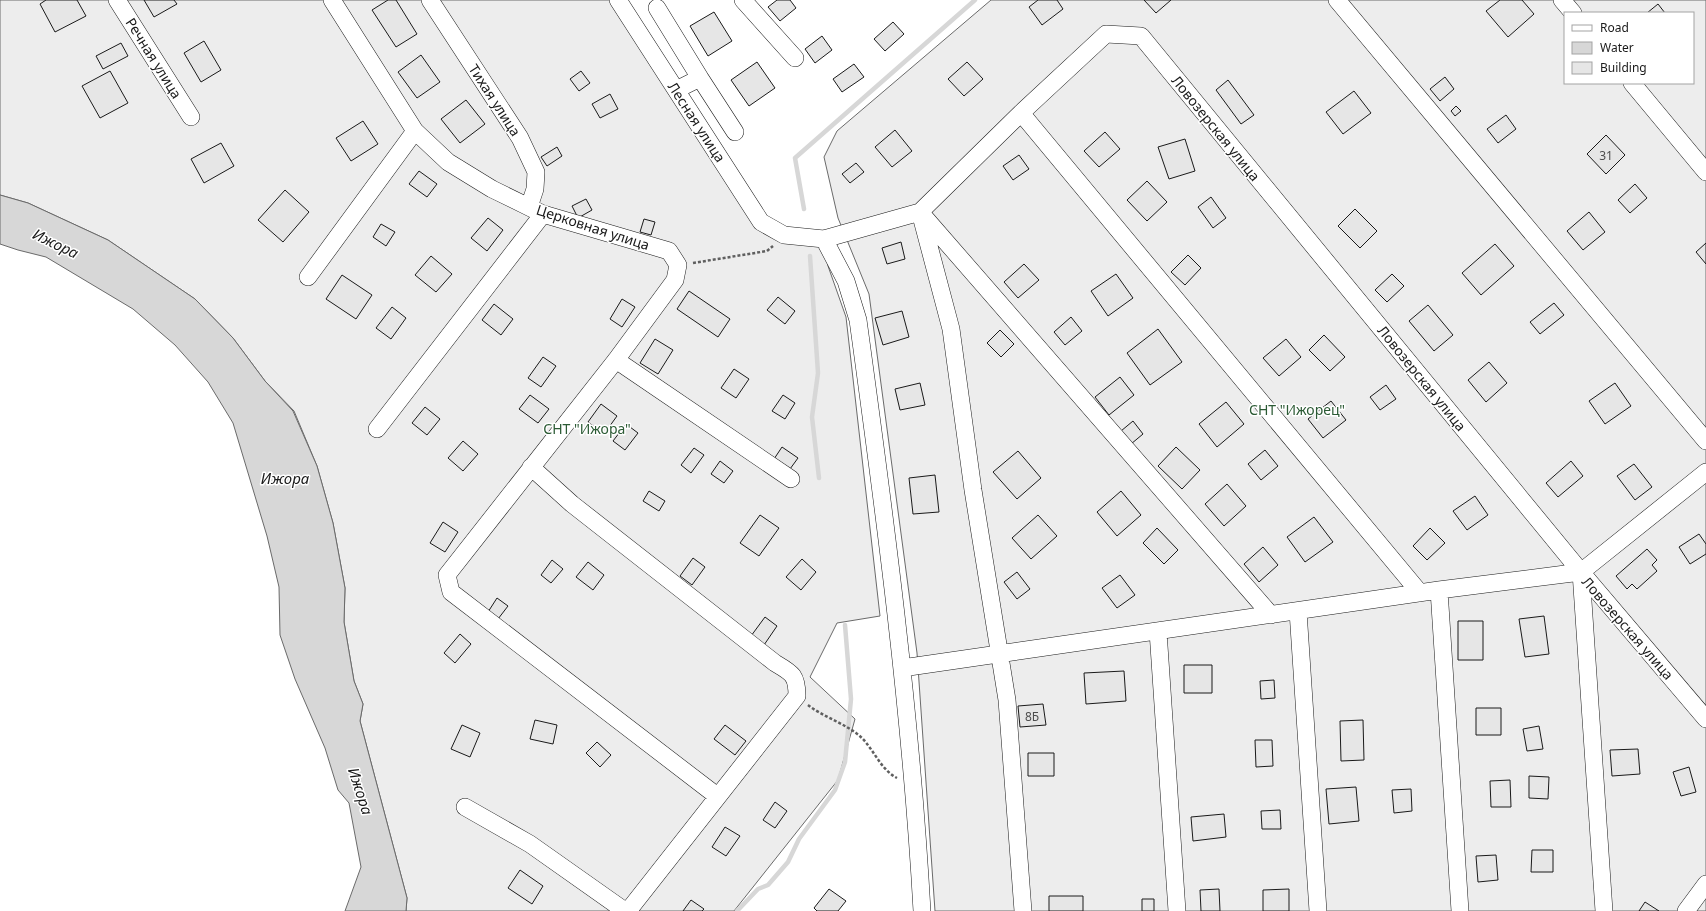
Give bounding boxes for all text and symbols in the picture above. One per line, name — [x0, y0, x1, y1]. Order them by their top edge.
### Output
legend — [1564, 12, 1694, 84]
street label: Речная улица — [122, 14, 186, 102]
text: Road — [1600, 19, 1629, 36]
text: Water — [1600, 39, 1634, 56]
text: Building — [1600, 59, 1647, 76]
street label: Тихая улица — [465, 60, 525, 140]
street label: Ловозерская улица — [1168, 71, 1264, 185]
street label: Лесная улица — [664, 78, 730, 166]
house number: 31 — [1599, 147, 1613, 164]
street label: Церковная улица — [534, 200, 652, 254]
water label: Ижора — [30, 223, 83, 263]
street label: Ловозерская улица — [1374, 321, 1470, 435]
park label: СНТ "Ижорец" — [1249, 400, 1345, 419]
park label: СНТ "Ижора" — [543, 419, 631, 438]
water label: Ижора — [261, 468, 310, 488]
street label: Ловозерская улица — [1578, 572, 1678, 684]
house number: 8Б — [1025, 708, 1039, 725]
water label: Ижора — [344, 765, 378, 818]

